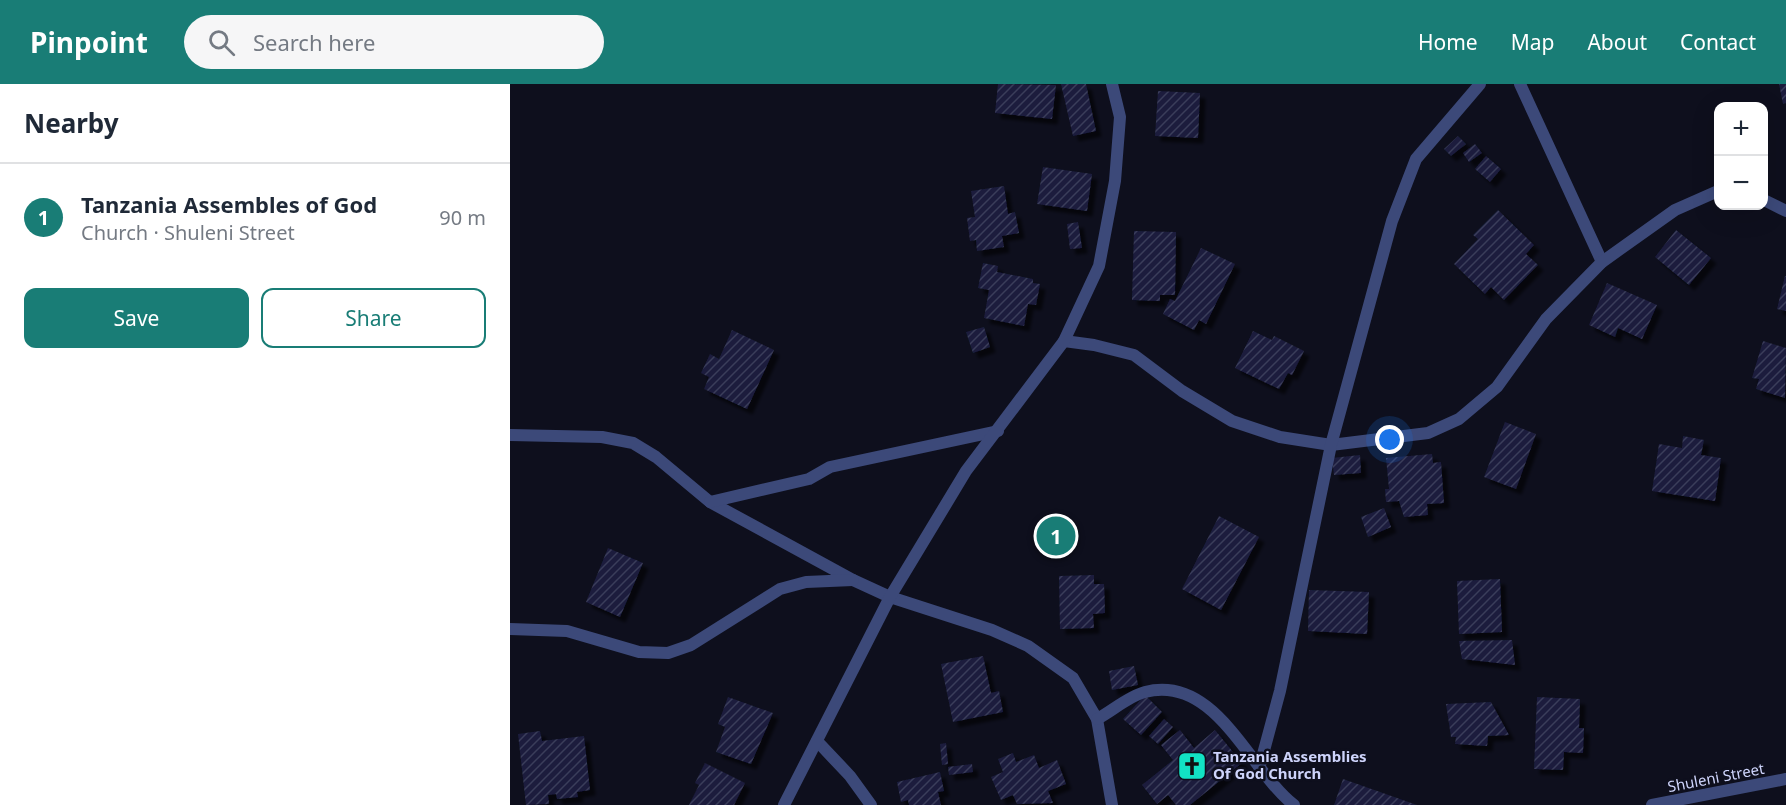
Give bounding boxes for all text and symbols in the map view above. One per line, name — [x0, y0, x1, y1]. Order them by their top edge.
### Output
search box — [184, 15, 604, 69]
text: Pinpoint — [30, 23, 148, 61]
icon: search — [205, 26, 238, 59]
text: Search here — [253, 27, 375, 57]
text: Home — [1418, 28, 1478, 56]
text: Map — [1511, 28, 1554, 56]
text: About — [1587, 28, 1647, 56]
text: Contact — [1680, 28, 1756, 56]
map controls — [1714, 102, 1768, 210]
button: + — [1714, 102, 1768, 156]
text: Nearby — [24, 105, 119, 141]
button: − — [1714, 156, 1768, 210]
text: Tanzania Assembles of God — [81, 189, 377, 219]
text: 1 — [38, 204, 49, 231]
text: 90 m — [439, 204, 486, 231]
text: Church · Shuleni Street — [81, 219, 295, 246]
button: Save — [24, 288, 249, 348]
button: Share — [261, 288, 486, 348]
your location — [1375, 425, 1404, 454]
pin: 1 — [1036, 514, 1076, 558]
place label: Tanzania Assemblies Of God Church — [1213, 746, 1367, 783]
church icon: Tanzania Assemblies Of God Church — [1176, 750, 1208, 782]
street label: Shuleni Street — [1666, 758, 1766, 796]

